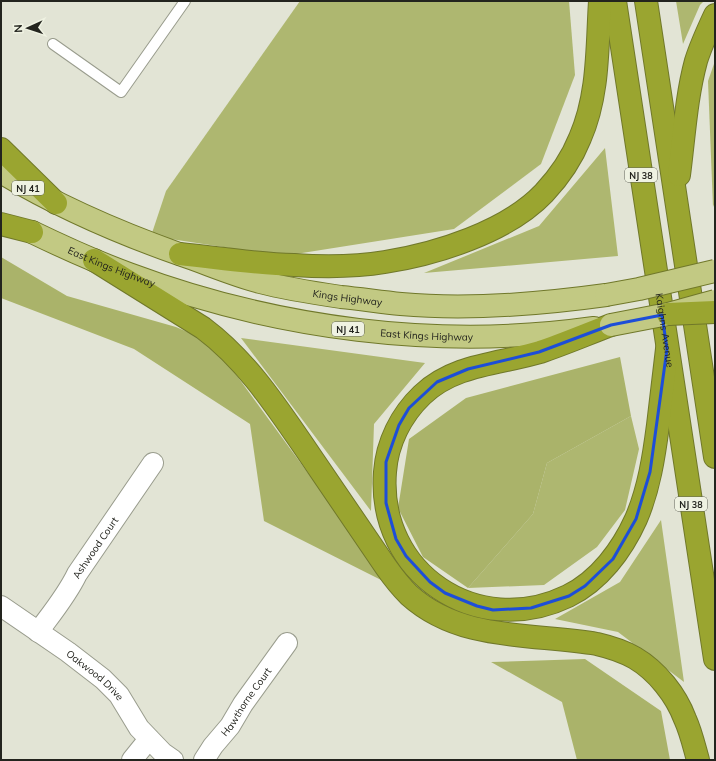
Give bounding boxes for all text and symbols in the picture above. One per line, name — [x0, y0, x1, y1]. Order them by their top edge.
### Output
north arrow — [8, 8, 48, 48]
text: N — [11, 24, 25, 33]
road number: NJ 38 — [625, 168, 657, 182]
road number: NJ 41 — [12, 181, 44, 195]
street label: East Kings Highway — [66, 243, 158, 290]
street label: Kings Highway — [312, 286, 384, 308]
street label: Kaighns Avenue — [653, 292, 677, 368]
road number: NJ 41 — [332, 322, 364, 336]
street label: East Kings Highway — [380, 326, 474, 343]
road number: NJ 38 — [675, 497, 707, 511]
street label: Ashwood Court — [69, 514, 121, 581]
street label: Oakwood Drive — [64, 647, 127, 702]
street label: Hawthorne Court — [218, 664, 274, 739]

